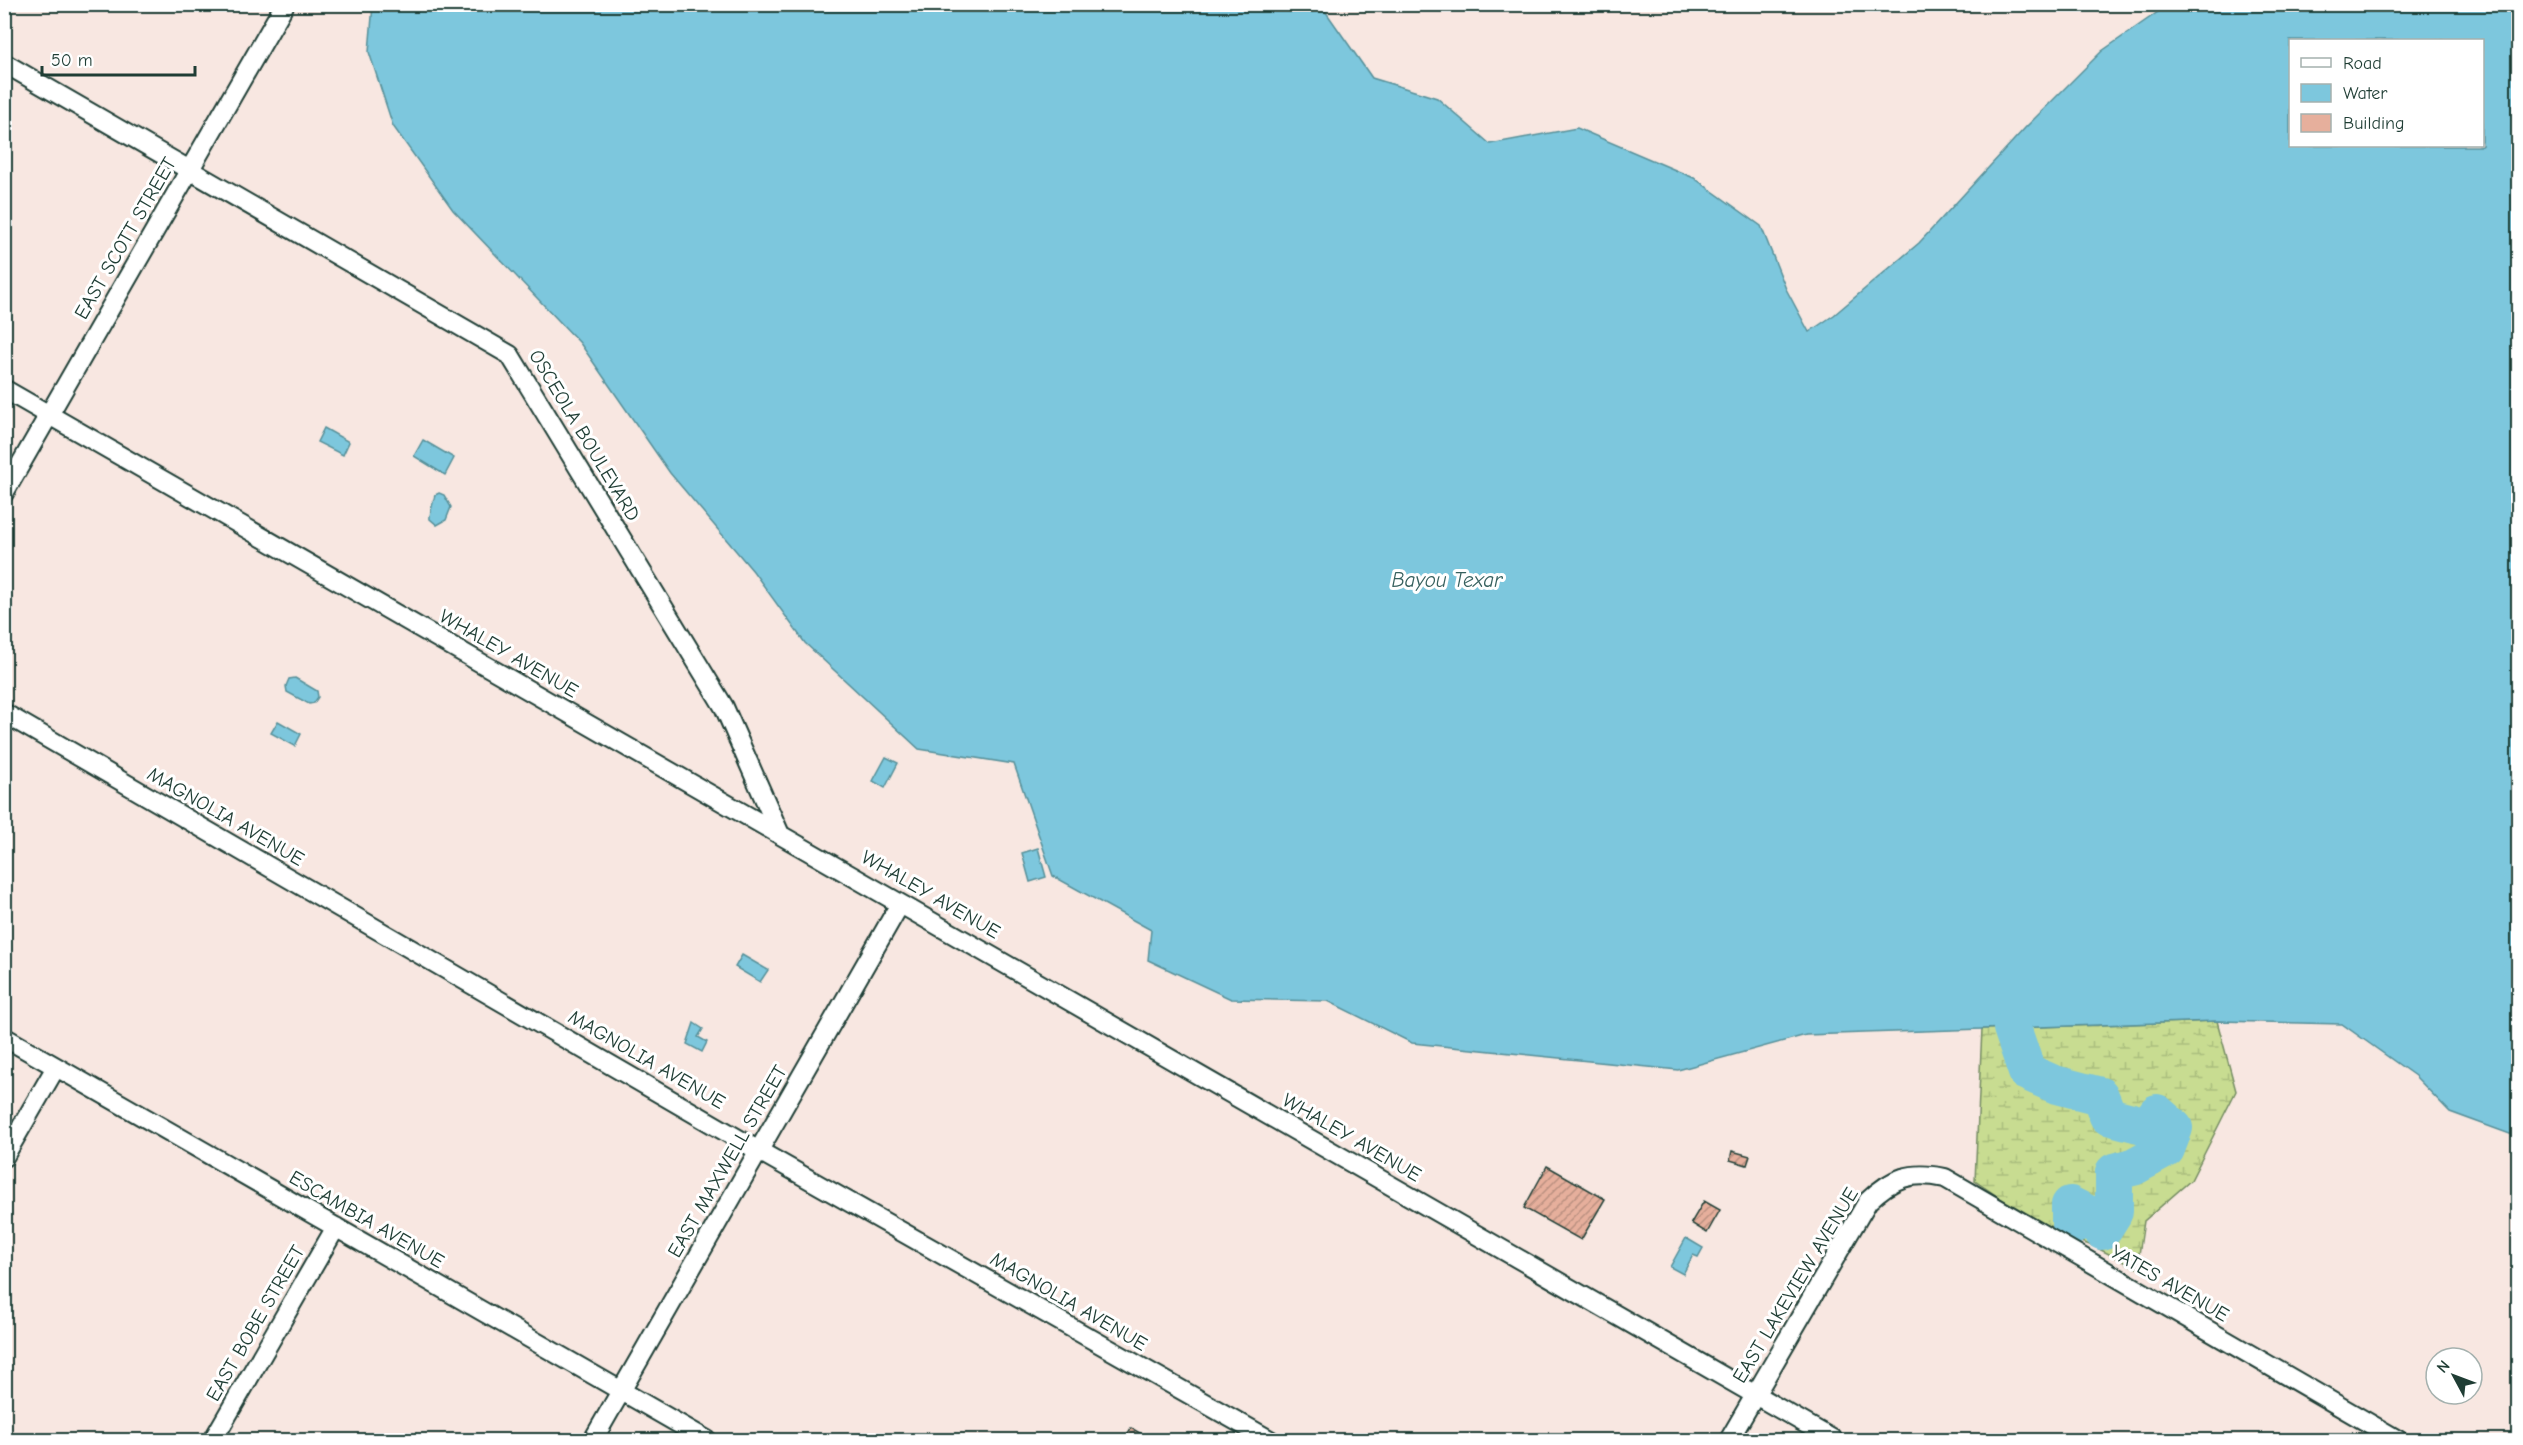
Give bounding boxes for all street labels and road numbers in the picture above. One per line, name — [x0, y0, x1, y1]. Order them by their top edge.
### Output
street label: EAST SCOTT STREET — [70, 153, 181, 323]
street label: OSCEOLA BOULEVARD — [524, 345, 645, 525]
street label: WHALEY AVENUE — [435, 604, 582, 703]
street label: MAGNOLIA AVENUE — [143, 762, 308, 871]
street label: WHALEY AVENUE — [857, 845, 1004, 944]
street label: MAGNOLIA AVENUE — [564, 1005, 729, 1114]
street label: EAST MAXWELL STREET — [663, 1061, 792, 1261]
street label: WHALEY AVENUE — [1278, 1088, 1425, 1187]
street label: ESCAMBIA AVENUE — [285, 1166, 448, 1273]
street label: EAST LAKEVIEW AVENUE — [1728, 1183, 1863, 1387]
street label: YATES AVENUE — [2106, 1240, 2233, 1327]
street label: EAST BOBE STREET — [201, 1241, 310, 1405]
street label: MAGNOLIA AVENUE — [986, 1247, 1151, 1356]

